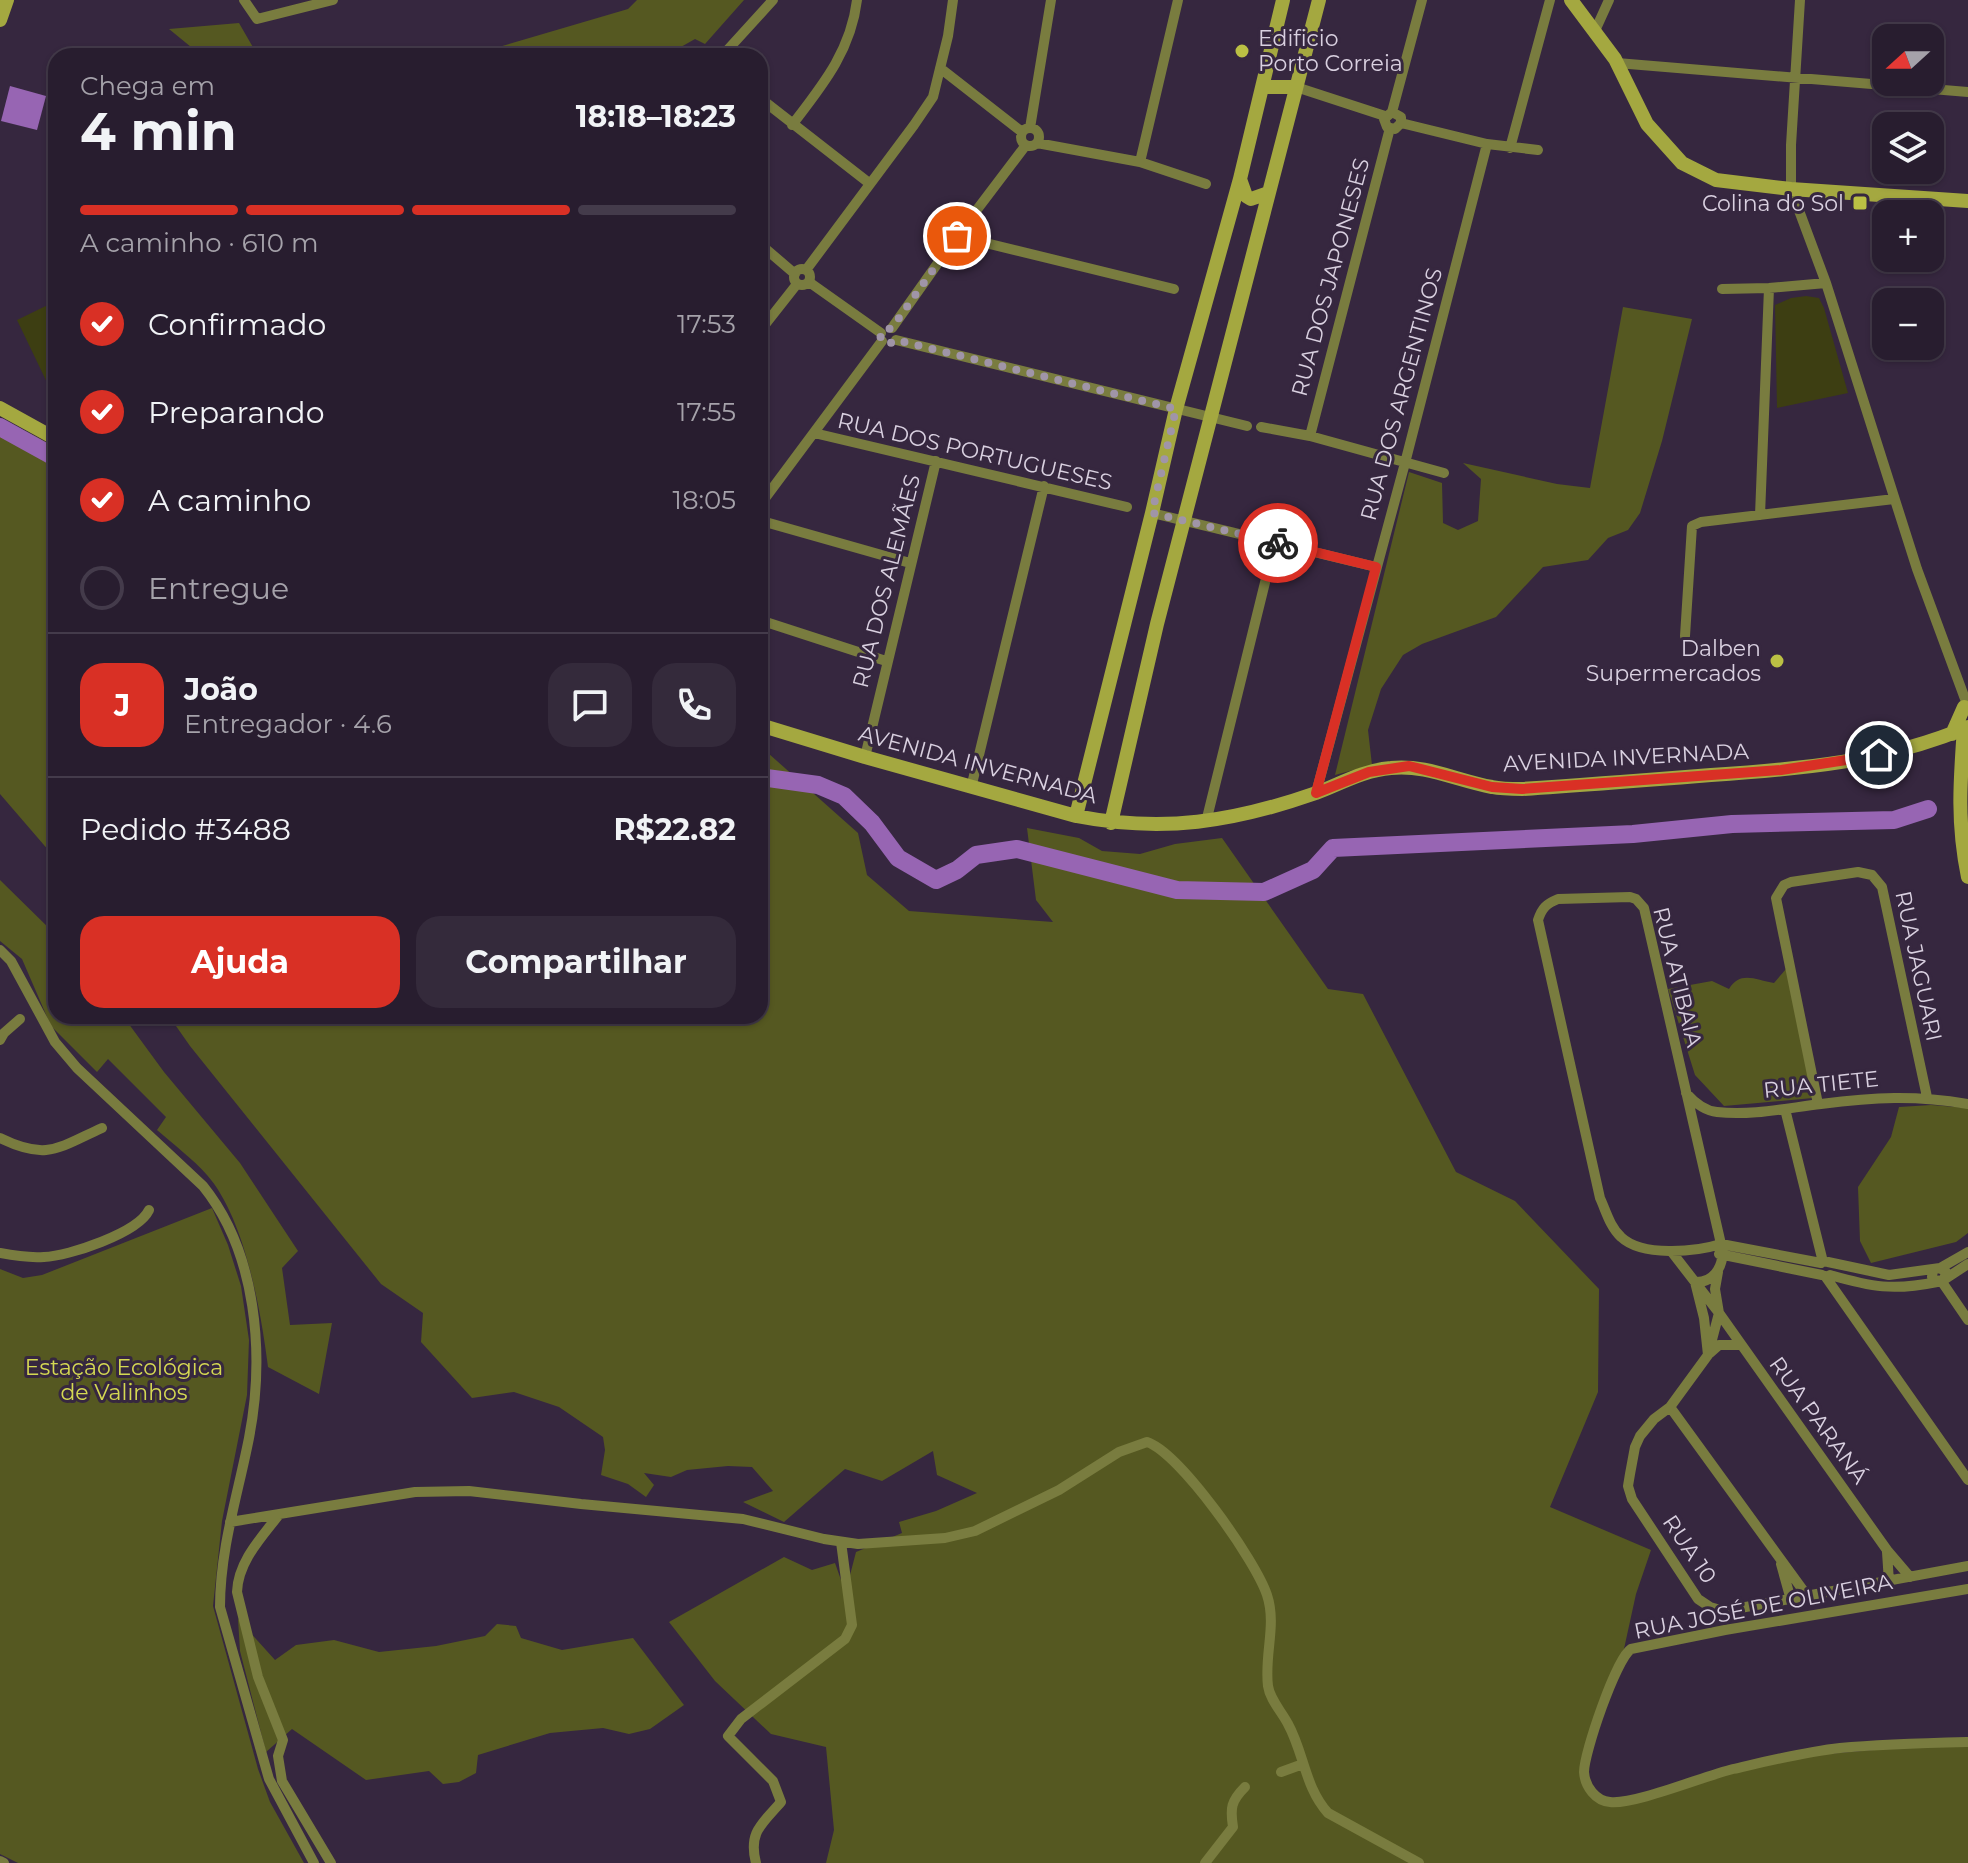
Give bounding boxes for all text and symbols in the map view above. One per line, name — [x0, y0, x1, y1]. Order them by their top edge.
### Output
north arrow — [1872, 24, 1944, 96]
map controls — [1872, 24, 1944, 360]
place label: Edificio Porto Correia — [1258, 25, 1403, 77]
marker: Edificio Porto Correia — [1233, 42, 1251, 60]
text: Chega em — [80, 70, 215, 102]
text: 18:18–18:23 — [576, 98, 736, 135]
text: 4 min — [80, 100, 237, 163]
button: layers — [1872, 112, 1944, 184]
street label: RUA DOS JAPONESES — [1286, 155, 1375, 399]
place label: Colina do Sol — [1702, 190, 1844, 217]
marker: Colina do Sol — [1851, 194, 1869, 212]
button: + — [1872, 200, 1944, 272]
pin — [923, 202, 991, 270]
icon: bag — [935, 214, 979, 258]
text: A caminho · 610 m — [80, 227, 318, 259]
street label: RUA DOS ARGENTINOS — [1355, 265, 1448, 524]
button: − — [1872, 288, 1944, 360]
icon: check — [80, 302, 124, 346]
text: Confirmado — [148, 306, 326, 343]
text: 17:53 — [677, 308, 736, 340]
icon: check — [80, 390, 124, 434]
text: Preparando — [148, 394, 325, 431]
text: 17:55 — [677, 396, 736, 428]
street label: RUA DOS PORTUGUESES — [835, 407, 1115, 496]
street label: RUA DOS ALEMÃES — [847, 472, 926, 691]
icon: check — [80, 478, 124, 522]
text: A caminho — [148, 482, 311, 519]
text: 18:05 — [673, 484, 736, 516]
courier — [1238, 503, 1318, 583]
icon: bike — [1256, 521, 1300, 565]
text: Entregue — [148, 570, 289, 607]
place label: Dalben Supermercados — [1586, 635, 1761, 687]
marker: Dalben Supermercados — [1768, 652, 1786, 670]
button: chat — [548, 663, 632, 747]
button: phone — [652, 663, 736, 747]
text: João — [184, 671, 258, 708]
text: J — [114, 687, 130, 724]
text: Entregador · 4.6 — [184, 708, 392, 740]
street label: AVENIDA INVERNADA — [856, 720, 1100, 809]
pin — [1845, 721, 1913, 789]
icon: home — [1857, 733, 1901, 777]
street label: AVENIDA INVERNADA — [1502, 738, 1750, 777]
text: Pedido #3488 — [80, 811, 291, 848]
text: R$22.82 — [613, 811, 736, 848]
street label: RUA JAGUARI — [1889, 888, 1948, 1044]
street label: RUA ATIBAIA — [1647, 904, 1708, 1050]
button: Ajuda — [80, 916, 400, 1008]
button: Compartilhar — [416, 916, 736, 1008]
street label: RUA TIETE — [1762, 1065, 1880, 1104]
street label: RUA PARANÁ — [1763, 1351, 1874, 1489]
park label: Estação Ecológica de Valinhos — [25, 1354, 223, 1406]
street label: RUA 10 — [1657, 1510, 1722, 1589]
street label: RUA JOSÉ DE OLIVEIRA — [1632, 1568, 1895, 1645]

